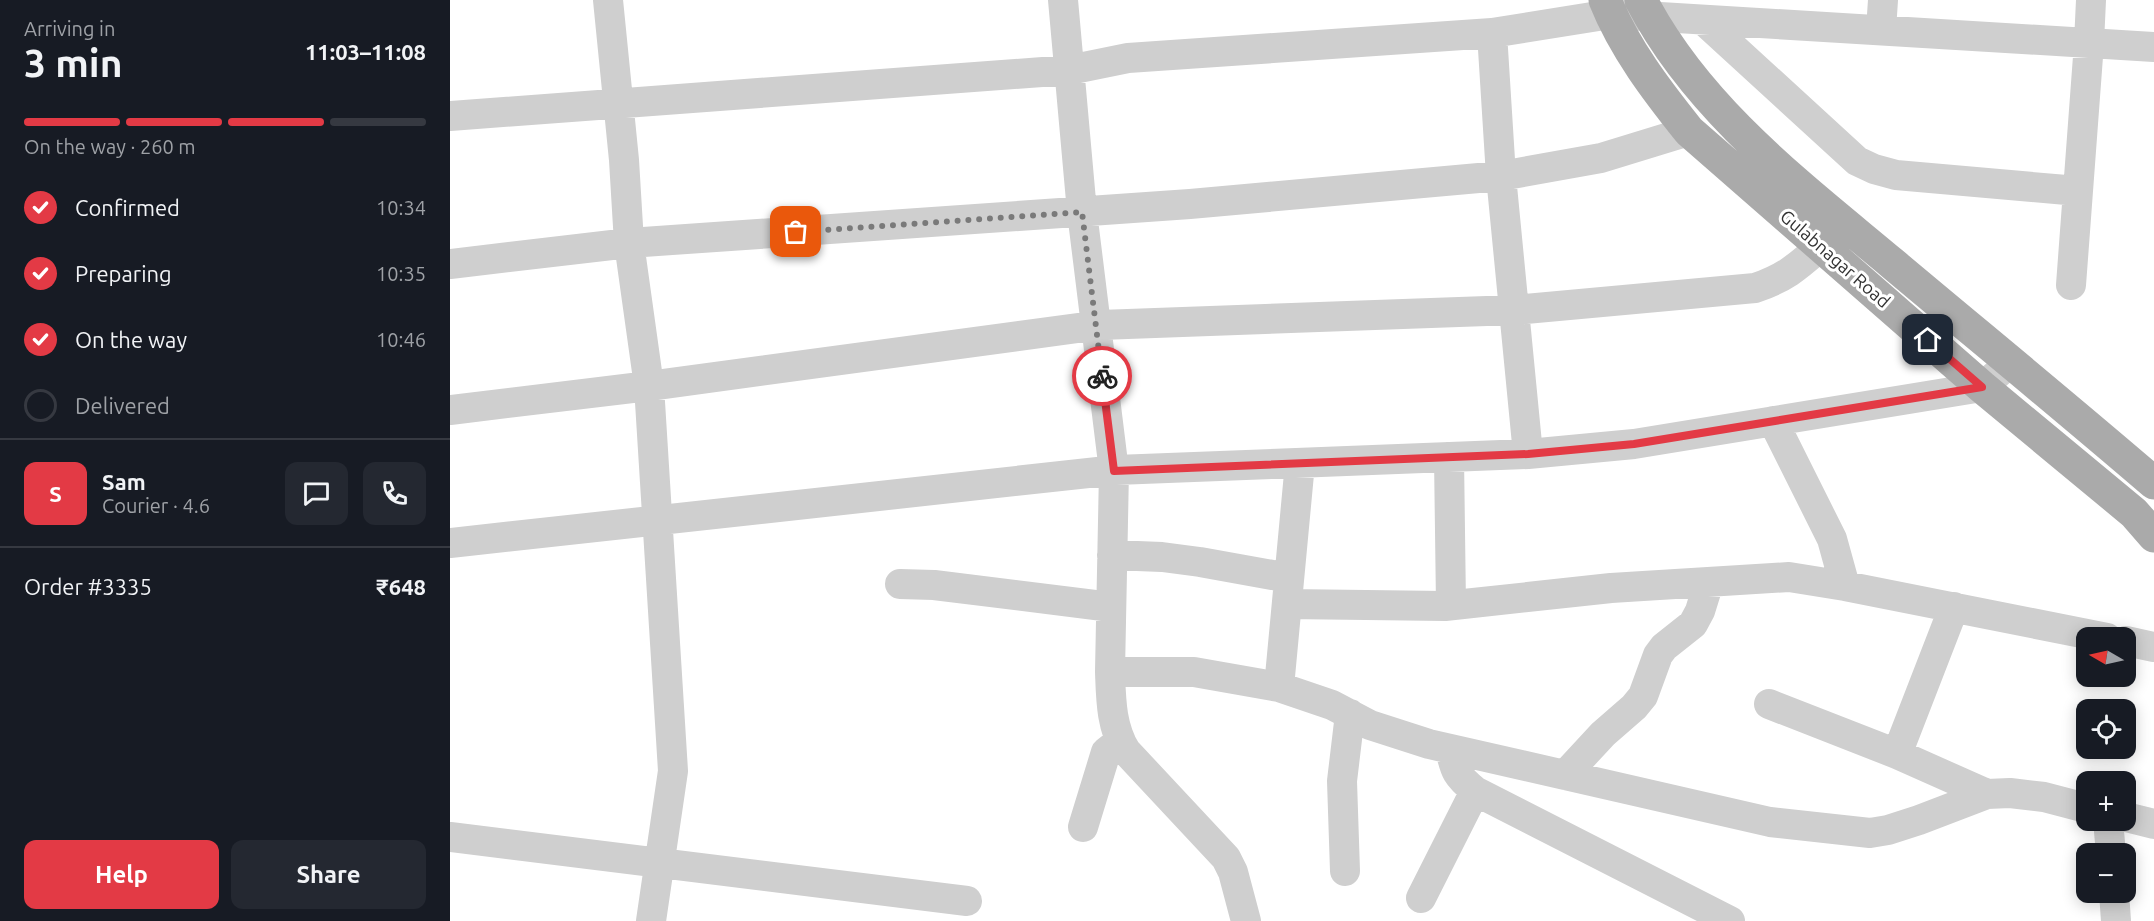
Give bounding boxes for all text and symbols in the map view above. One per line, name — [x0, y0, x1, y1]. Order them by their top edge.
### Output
text: Arriving in — [24, 17, 115, 40]
text: 11:03–11:08 — [305, 39, 426, 64]
text: 3 min — [24, 41, 123, 84]
text: On the way · 260 m — [24, 135, 196, 158]
icon: check — [24, 191, 57, 224]
text: Confirmed — [75, 195, 180, 220]
text: 10:34 — [376, 196, 426, 219]
street label: Gulabnagar Road — [1777, 205, 1894, 311]
pin — [770, 206, 821, 257]
icon: bag — [779, 215, 812, 248]
icon: check — [24, 257, 57, 290]
text: Preparing — [75, 261, 172, 286]
text: 10:35 — [376, 262, 426, 285]
pin — [1902, 314, 1953, 365]
icon: check — [24, 323, 57, 356]
icon: home — [1911, 323, 1944, 356]
text: On the way — [75, 327, 187, 352]
text: 10:46 — [376, 328, 426, 351]
courier — [1072, 346, 1132, 406]
icon: bike — [1086, 360, 1119, 393]
text: Delivered — [75, 393, 170, 418]
button: chat — [285, 462, 348, 525]
button: phone — [363, 462, 426, 525]
text: Sam — [102, 469, 146, 494]
text: S — [49, 481, 62, 506]
text: Courier · 4.6 — [102, 494, 210, 517]
text: Order #3335 — [24, 574, 152, 599]
text: ₹648 — [376, 574, 426, 599]
north arrow — [2076, 627, 2136, 687]
map controls — [2076, 627, 2136, 903]
button: locate — [2076, 699, 2136, 759]
button: + — [2076, 771, 2136, 831]
button: Help — [24, 840, 219, 909]
button: Share — [231, 840, 426, 909]
button: − — [2076, 843, 2136, 903]

